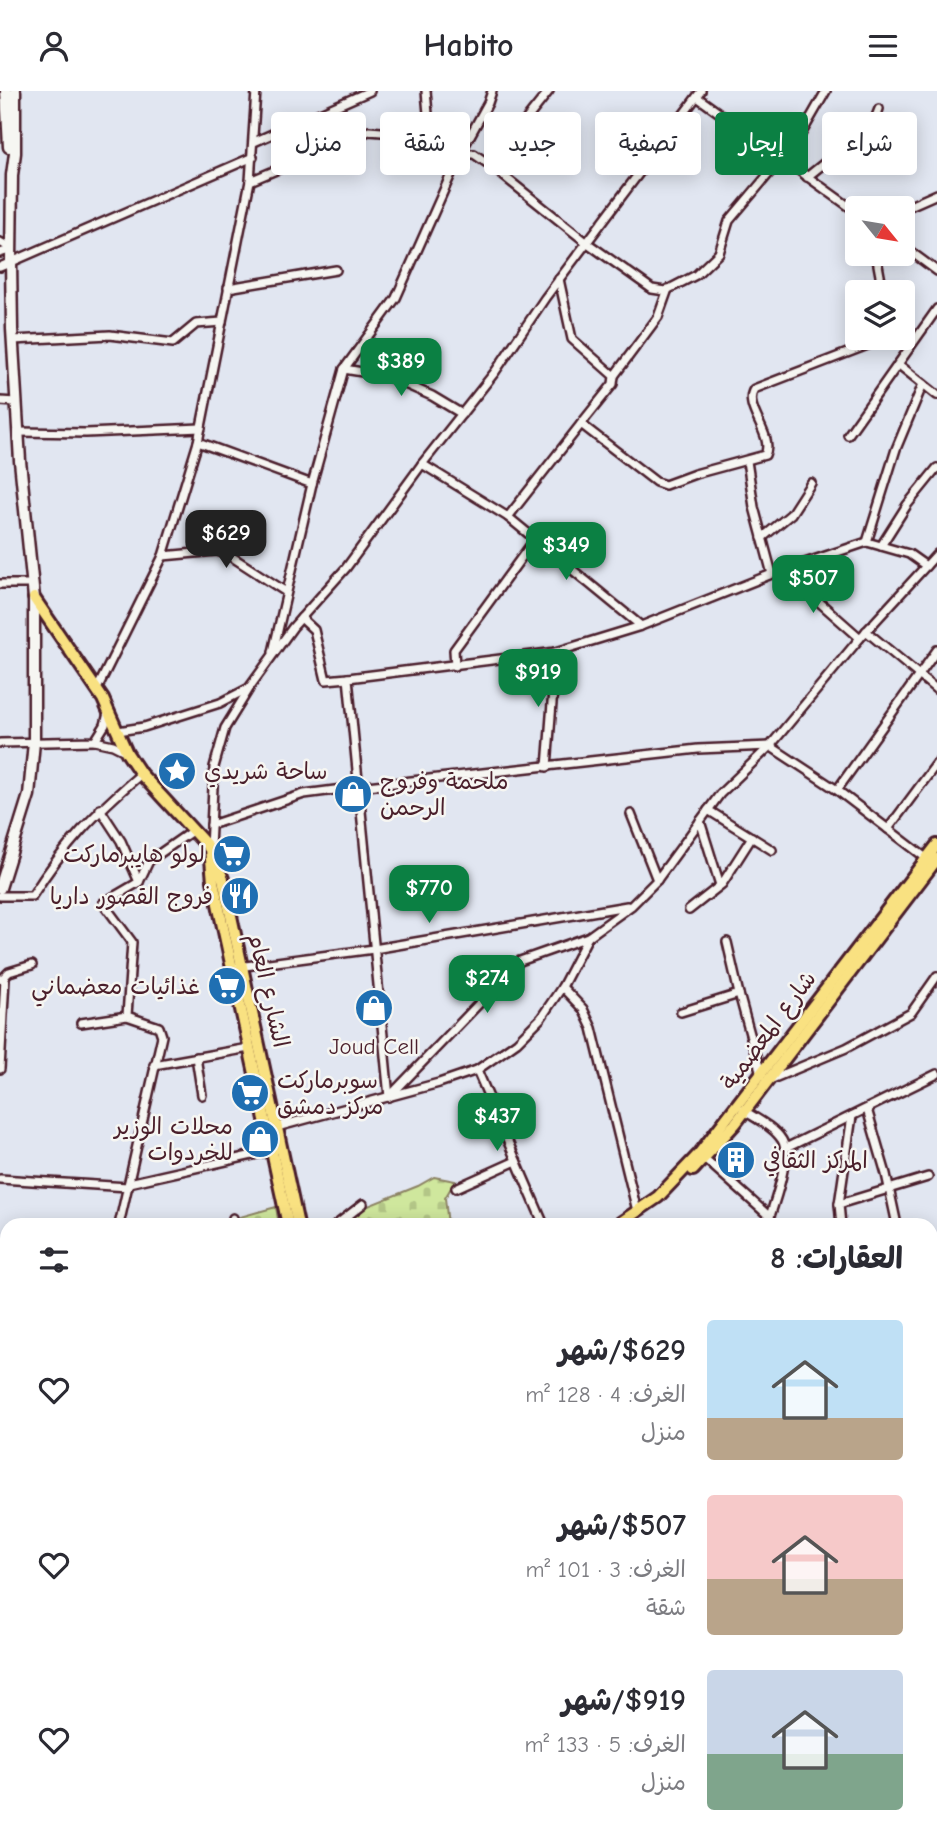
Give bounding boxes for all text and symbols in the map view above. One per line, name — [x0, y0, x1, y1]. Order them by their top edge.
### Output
icon: person — [35, 27, 73, 65]
text: Habito — [424, 27, 513, 64]
icon: menu — [864, 27, 902, 65]
chip: منزل — [271, 112, 366, 175]
chip: شقة — [380, 112, 470, 175]
chip: جديد — [484, 112, 581, 175]
chip: تصفية — [595, 112, 701, 175]
chip: إيجار — [715, 112, 808, 175]
chip: شراء — [822, 112, 917, 175]
north arrow — [845, 196, 915, 266]
map controls — [845, 196, 915, 350]
button: layers — [845, 280, 915, 350]
pin: $389 — [360, 338, 442, 398]
text: $389 — [377, 347, 426, 374]
pin: $629 — [185, 511, 267, 570]
text: $629 — [201, 519, 251, 546]
pin: $349 — [525, 523, 607, 582]
text: $349 — [542, 531, 590, 558]
pin: $507 — [772, 555, 854, 615]
text: $507 — [788, 564, 838, 591]
pin: $919 — [497, 649, 579, 709]
text: $919 — [515, 658, 561, 685]
place icon: ساحة شريدي — [156, 750, 198, 792]
place label: ساحة شريدي — [204, 758, 328, 788]
place label: ملحمة وفروج الرحمن — [380, 768, 509, 821]
shop icon: ملحمة وفروج الرحمن — [332, 773, 374, 815]
supermarket icon: لولو هايبرماركت — [211, 833, 253, 875]
place label: لولو هايبرماركت — [63, 841, 205, 869]
pin: $770 — [388, 865, 470, 925]
text: $770 — [405, 874, 453, 901]
restaurant icon: فروج القصور داريا — [219, 875, 261, 917]
place label: فروج القصور داريا — [50, 883, 213, 912]
street label: الشارع العام — [238, 930, 295, 1051]
pin: $274 — [446, 955, 528, 1015]
text: $274 — [465, 964, 509, 991]
supermarket icon: غذائيات معضماني — [206, 965, 248, 1007]
street label: شارع المعضمية — [715, 966, 823, 1096]
place label: غذائيات معضماني — [31, 973, 200, 1007]
shop icon: Joud Cell — [353, 987, 395, 1029]
place label: Joud Cell — [329, 1033, 419, 1060]
place label: سوبرماركت مركز دمشق — [277, 1067, 383, 1120]
supermarket icon: سوبرماركت مركز دمشق — [229, 1072, 271, 1114]
pin: $437 — [456, 1093, 538, 1153]
text: $437 — [474, 1102, 520, 1129]
place label: محلات الوزير للخردوات — [113, 1113, 233, 1166]
shop icon: محلات الوزير للخردوات — [239, 1118, 281, 1160]
building icon: المركز الثقافي — [715, 1139, 757, 1181]
place label: المركز الثقافي — [763, 1146, 868, 1177]
icon: filters — [35, 1241, 73, 1279]
text: العقارات: 8 — [770, 1241, 903, 1276]
text: $629/شهر — [559, 1333, 686, 1368]
icon: home — [763, 1348, 847, 1432]
icon: heart — [35, 1371, 73, 1409]
text: الغرف: 4 · 128 m² — [525, 1381, 686, 1408]
text: منزل — [641, 1419, 686, 1446]
text: $507/شهر — [558, 1508, 686, 1543]
icon: home — [763, 1523, 847, 1607]
icon: heart — [35, 1546, 73, 1584]
text: الغرف: 3 · 101 m² — [525, 1556, 686, 1583]
text: شقة — [646, 1594, 686, 1621]
text: $919/شهر — [562, 1683, 686, 1718]
icon: home — [763, 1698, 847, 1782]
icon: heart — [35, 1721, 73, 1759]
text: الغرف: 5 · 133 m² — [524, 1731, 686, 1758]
text: منزل — [641, 1769, 686, 1796]

